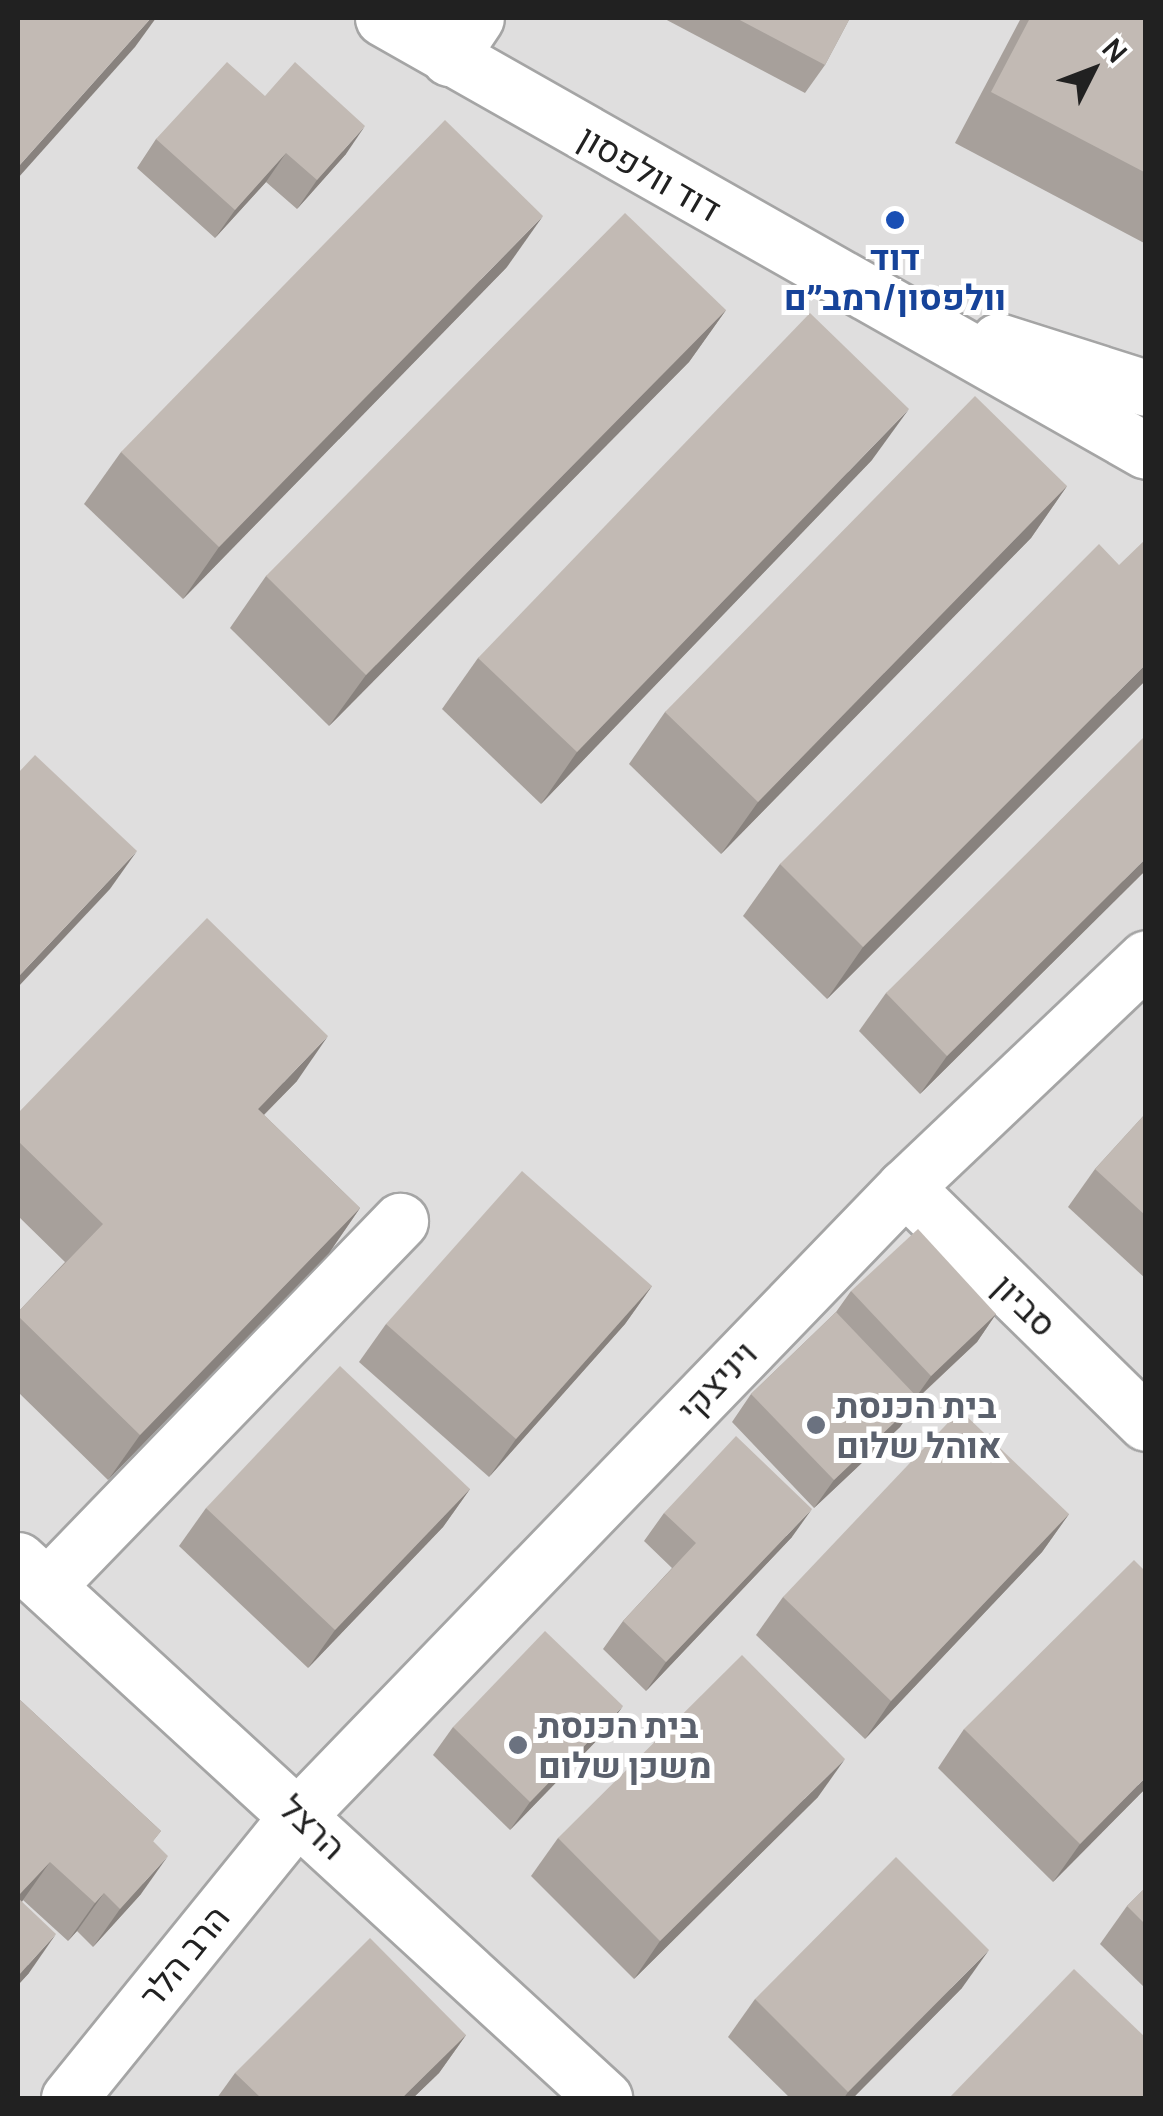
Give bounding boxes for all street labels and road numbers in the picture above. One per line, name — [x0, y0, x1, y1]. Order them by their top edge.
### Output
street label: דוד וולפסון — [571, 116, 729, 230]
street label: סביון — [985, 1265, 1065, 1345]
street label: ויניצקי — [669, 1332, 765, 1430]
street label: הרצל — [271, 1786, 355, 1868]
street label: הרב הלר — [130, 1897, 238, 2015]

